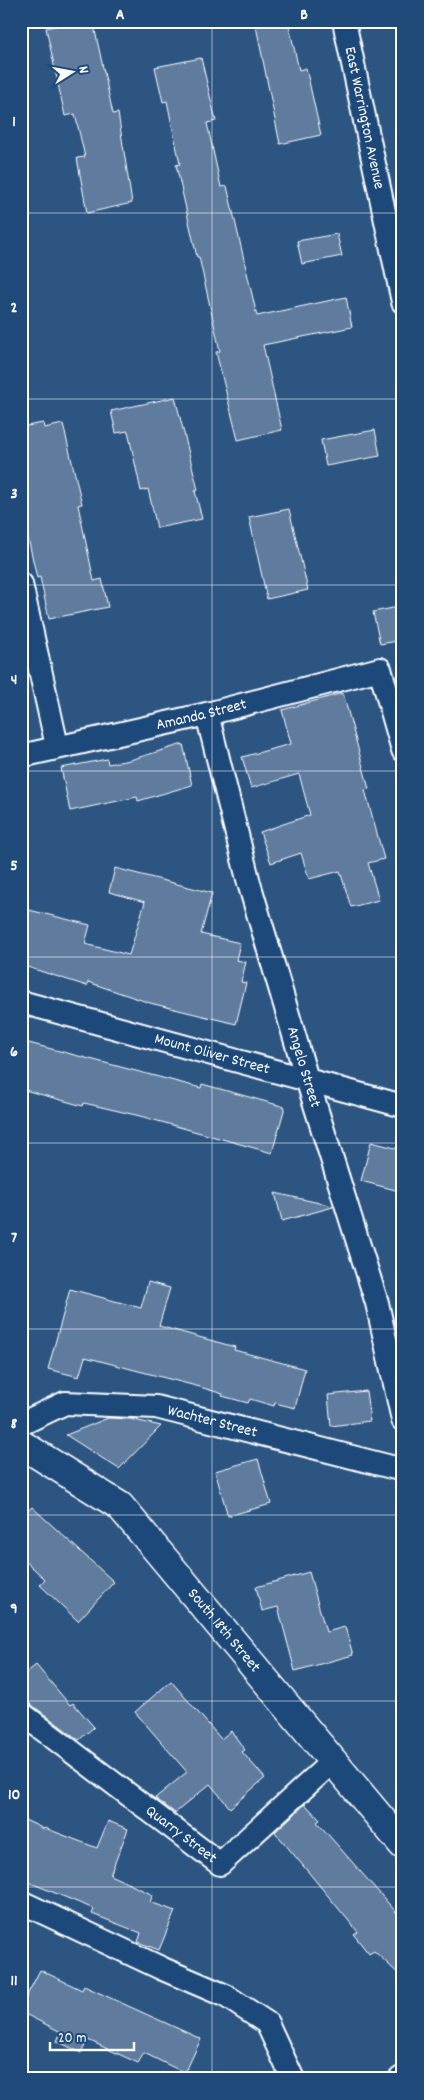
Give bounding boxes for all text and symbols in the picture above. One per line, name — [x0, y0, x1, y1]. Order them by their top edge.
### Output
text: A — [116, 4, 125, 27]
text: B — [300, 4, 308, 27]
street label: East Warrington Avenue — [338, 45, 390, 191]
north arrow — [48, 48, 98, 98]
text: N — [72, 65, 93, 75]
text: 1 — [12, 111, 16, 134]
text: 2 — [11, 297, 18, 320]
text: 3 — [10, 483, 18, 506]
text: 4 — [11, 669, 17, 692]
street label: Amanda Street — [154, 693, 249, 737]
text: 5 — [10, 855, 18, 878]
street label: Angelo Street — [281, 1024, 327, 1111]
street label: Mount Oliver Street — [152, 1027, 272, 1081]
text: 6 — [10, 1041, 18, 1064]
text: 7 — [11, 1227, 17, 1250]
street label: Wachter Street — [165, 1399, 260, 1444]
text: 8 — [11, 1413, 18, 1436]
street label: South 18th Street — [182, 1583, 266, 1678]
text: 9 — [10, 1598, 18, 1621]
text: 10 — [8, 1784, 20, 1807]
street label: Quarry Street — [140, 1800, 222, 1869]
text: 11 — [10, 1970, 18, 1993]
scale bar — [50, 2020, 134, 2052]
text: 20 m — [58, 2028, 86, 2050]

